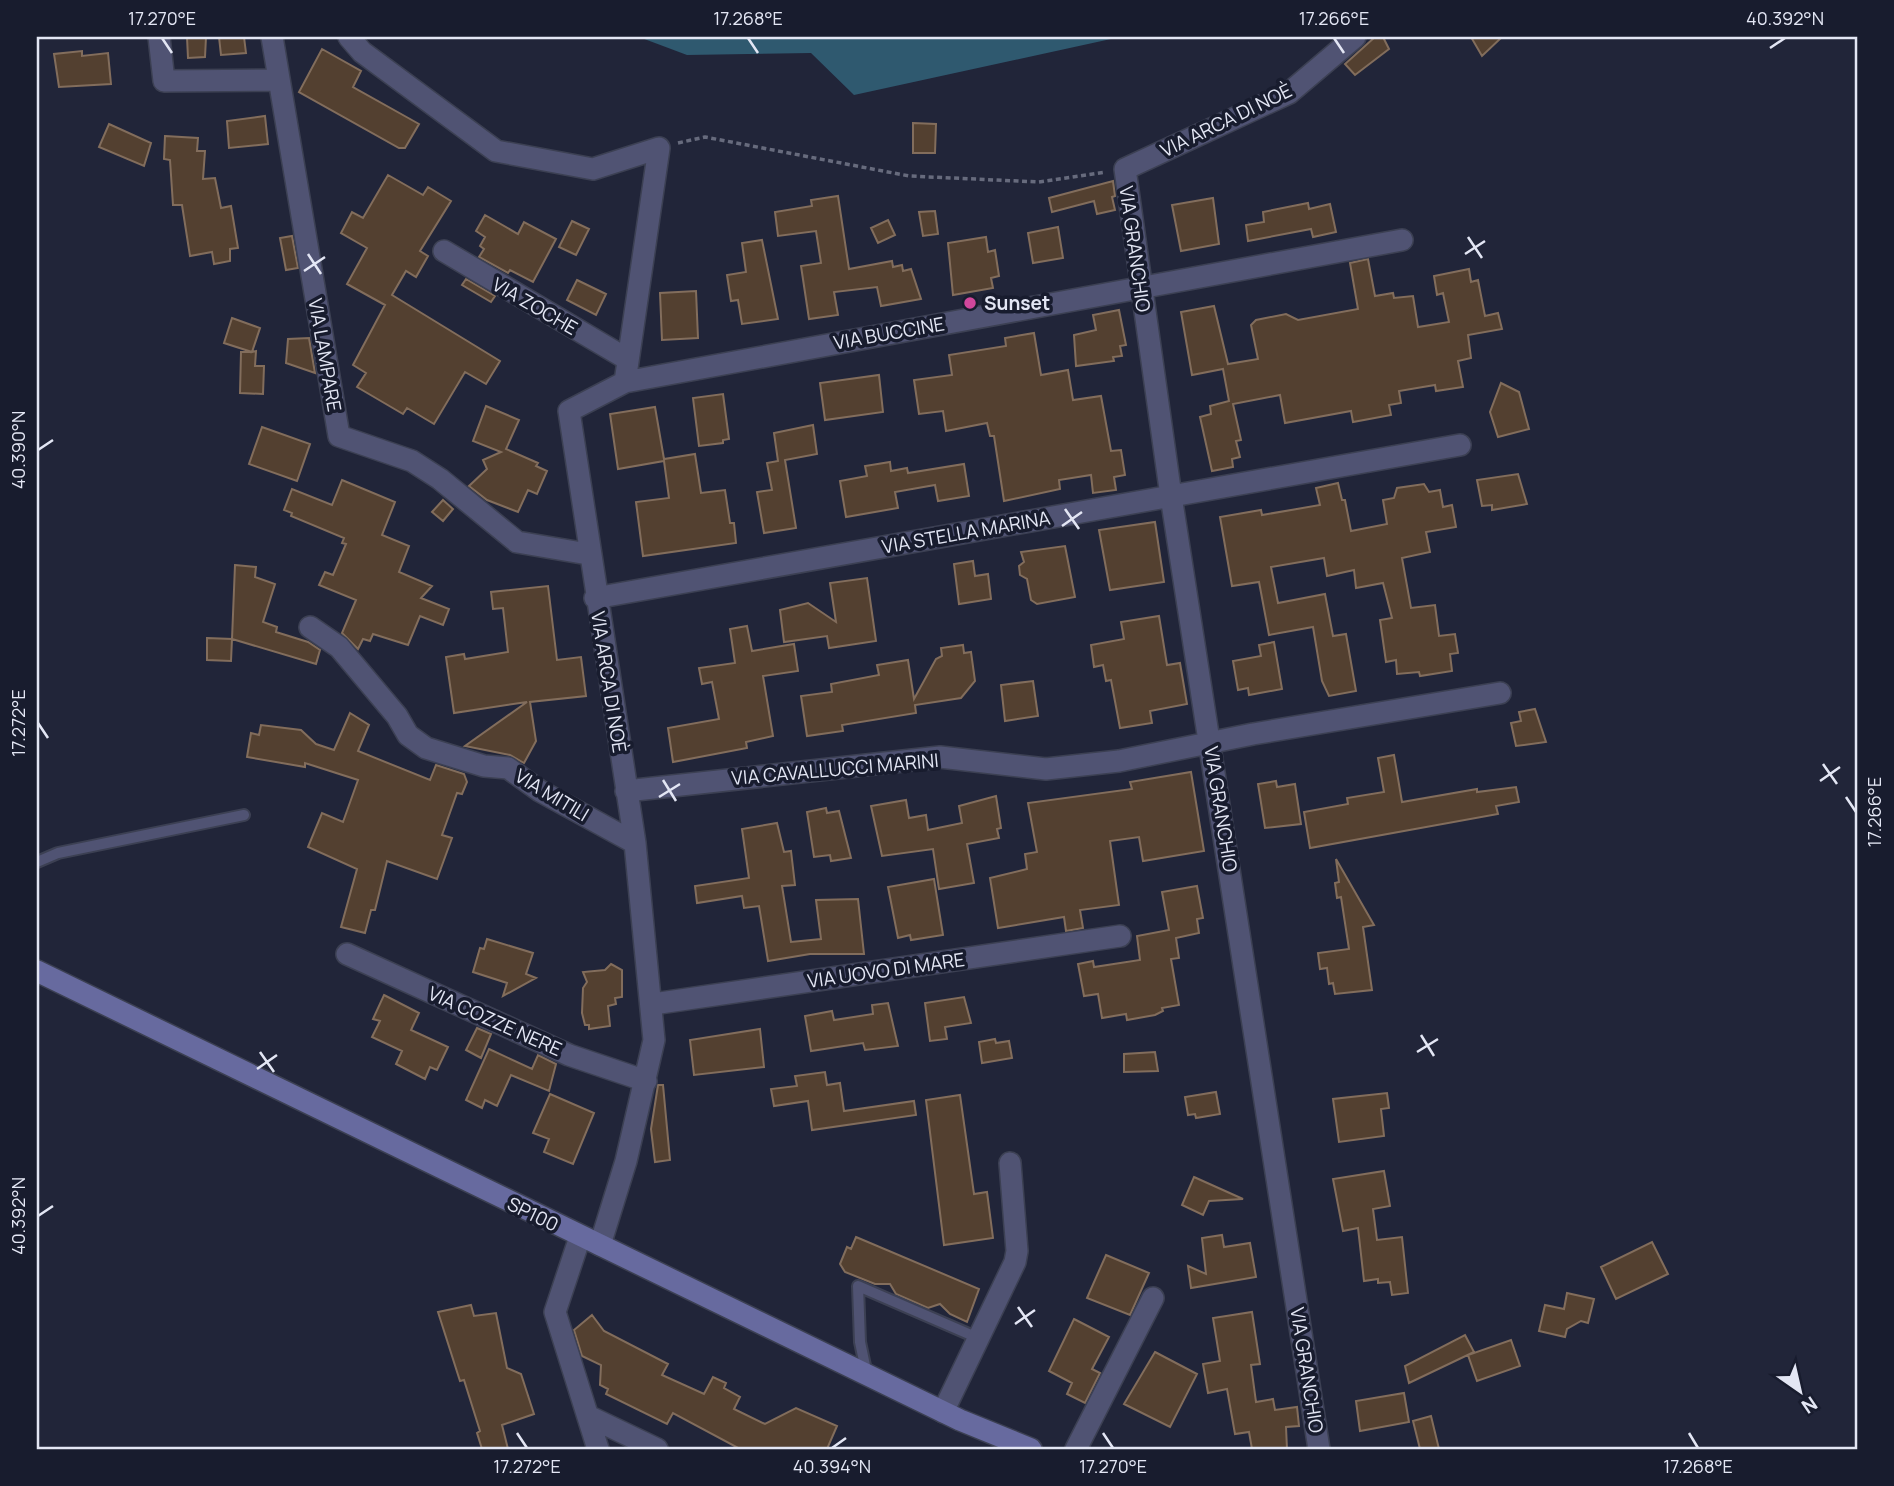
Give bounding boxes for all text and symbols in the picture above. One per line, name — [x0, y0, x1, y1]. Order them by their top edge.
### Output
text: 17.270°E — [128, 6, 196, 30]
text: 17.268°E — [713, 6, 783, 30]
text: 17.266°E — [1299, 6, 1369, 30]
text: 40.392°N — [1746, 6, 1824, 30]
street label: VIA ARCA DI NOÈ — [1156, 77, 1296, 163]
street label: VIA GRANCHIO — [1113, 184, 1157, 314]
street label: VIA ZOCHE — [488, 271, 582, 341]
place label: Sunset — [984, 290, 1050, 316]
marker: Sunset — [962, 295, 978, 311]
street label: VIA LAMPARE — [302, 296, 348, 414]
street label: VIA BUCCINE — [832, 310, 946, 356]
text: 40.390°N — [6, 411, 30, 489]
street label: VIA STELLA MARINA — [880, 504, 1052, 560]
street label: VIA ARCA DI NOÈ — [585, 609, 633, 755]
text: 17.272°E — [6, 689, 30, 757]
street label: VIA GRANCHIO — [1198, 744, 1244, 874]
street label: VIA CAVALLUCCI MARINI — [730, 747, 940, 791]
street label: VIA MITILI — [510, 763, 594, 827]
text: 17.266°E — [1862, 777, 1886, 847]
street label: VIA UOVO DI MARE — [806, 946, 966, 994]
street label: VIA COZZE NERE — [424, 980, 566, 1062]
text: 40.392°N — [6, 1177, 30, 1255]
street label: SP100 — [503, 1191, 563, 1237]
street label: VIA GRANCHIO — [1284, 1305, 1330, 1435]
north arrow — [1764, 1356, 1834, 1426]
text: N — [1797, 1390, 1822, 1420]
text: 17.272°E — [493, 1454, 561, 1478]
text: 40.394°N — [793, 1454, 871, 1478]
text: 17.270°E — [1079, 1454, 1147, 1478]
text: 17.268°E — [1663, 1454, 1733, 1478]

